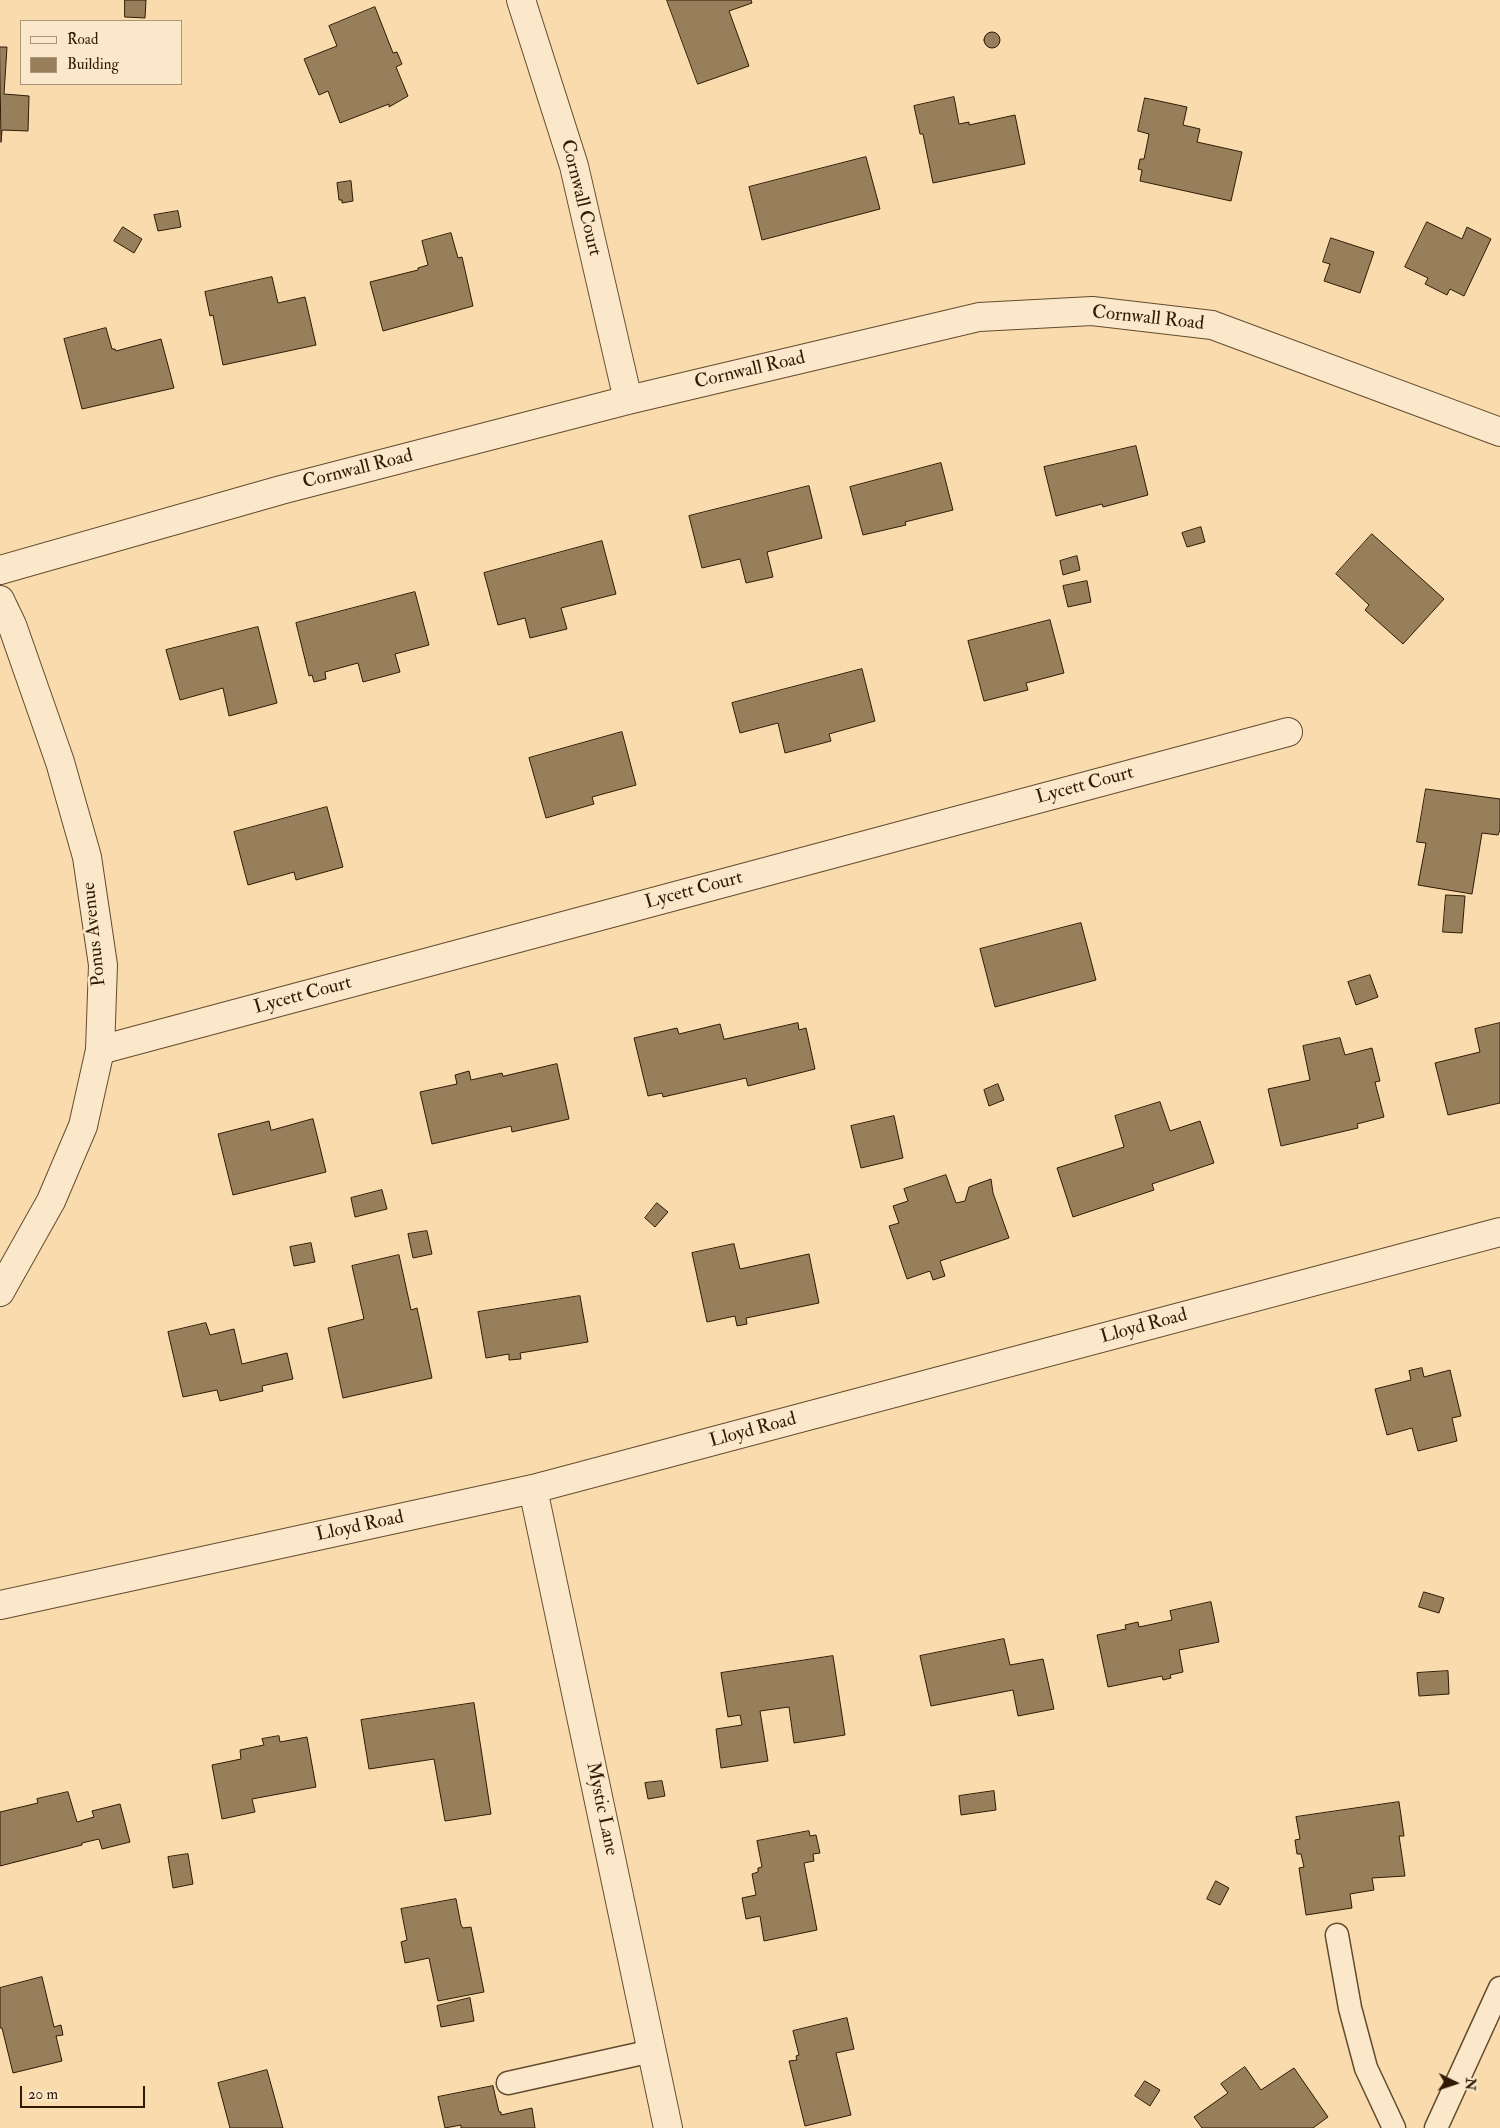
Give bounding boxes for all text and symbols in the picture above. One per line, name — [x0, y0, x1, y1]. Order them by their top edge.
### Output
legend — [20, 20, 182, 85]
text: Road — [67, 30, 98, 49]
text: Building — [67, 55, 119, 74]
street label: Cornwall Court — [555, 137, 605, 259]
street label: Cornwall Road — [1091, 302, 1205, 336]
street label: Cornwall Road — [693, 347, 807, 395]
street label: Cornwall Road — [301, 445, 415, 495]
street label: Lycett Court — [1034, 762, 1136, 810]
street label: Lycett Court — [643, 867, 745, 915]
street label: Ponus Avenue — [78, 881, 112, 987]
street label: Lycett Court — [252, 972, 354, 1020]
street label: Lloyd Road — [1098, 1304, 1190, 1350]
street label: Lloyd Road — [707, 1408, 799, 1454]
street label: Lloyd Road — [314, 1507, 406, 1547]
street label: Mystic Lane — [580, 1760, 622, 1858]
north arrow — [1430, 2058, 1480, 2108]
scale bar — [22, 2076, 148, 2108]
text: N — [1462, 2077, 1479, 2091]
text: 20 m — [28, 2085, 58, 2104]

